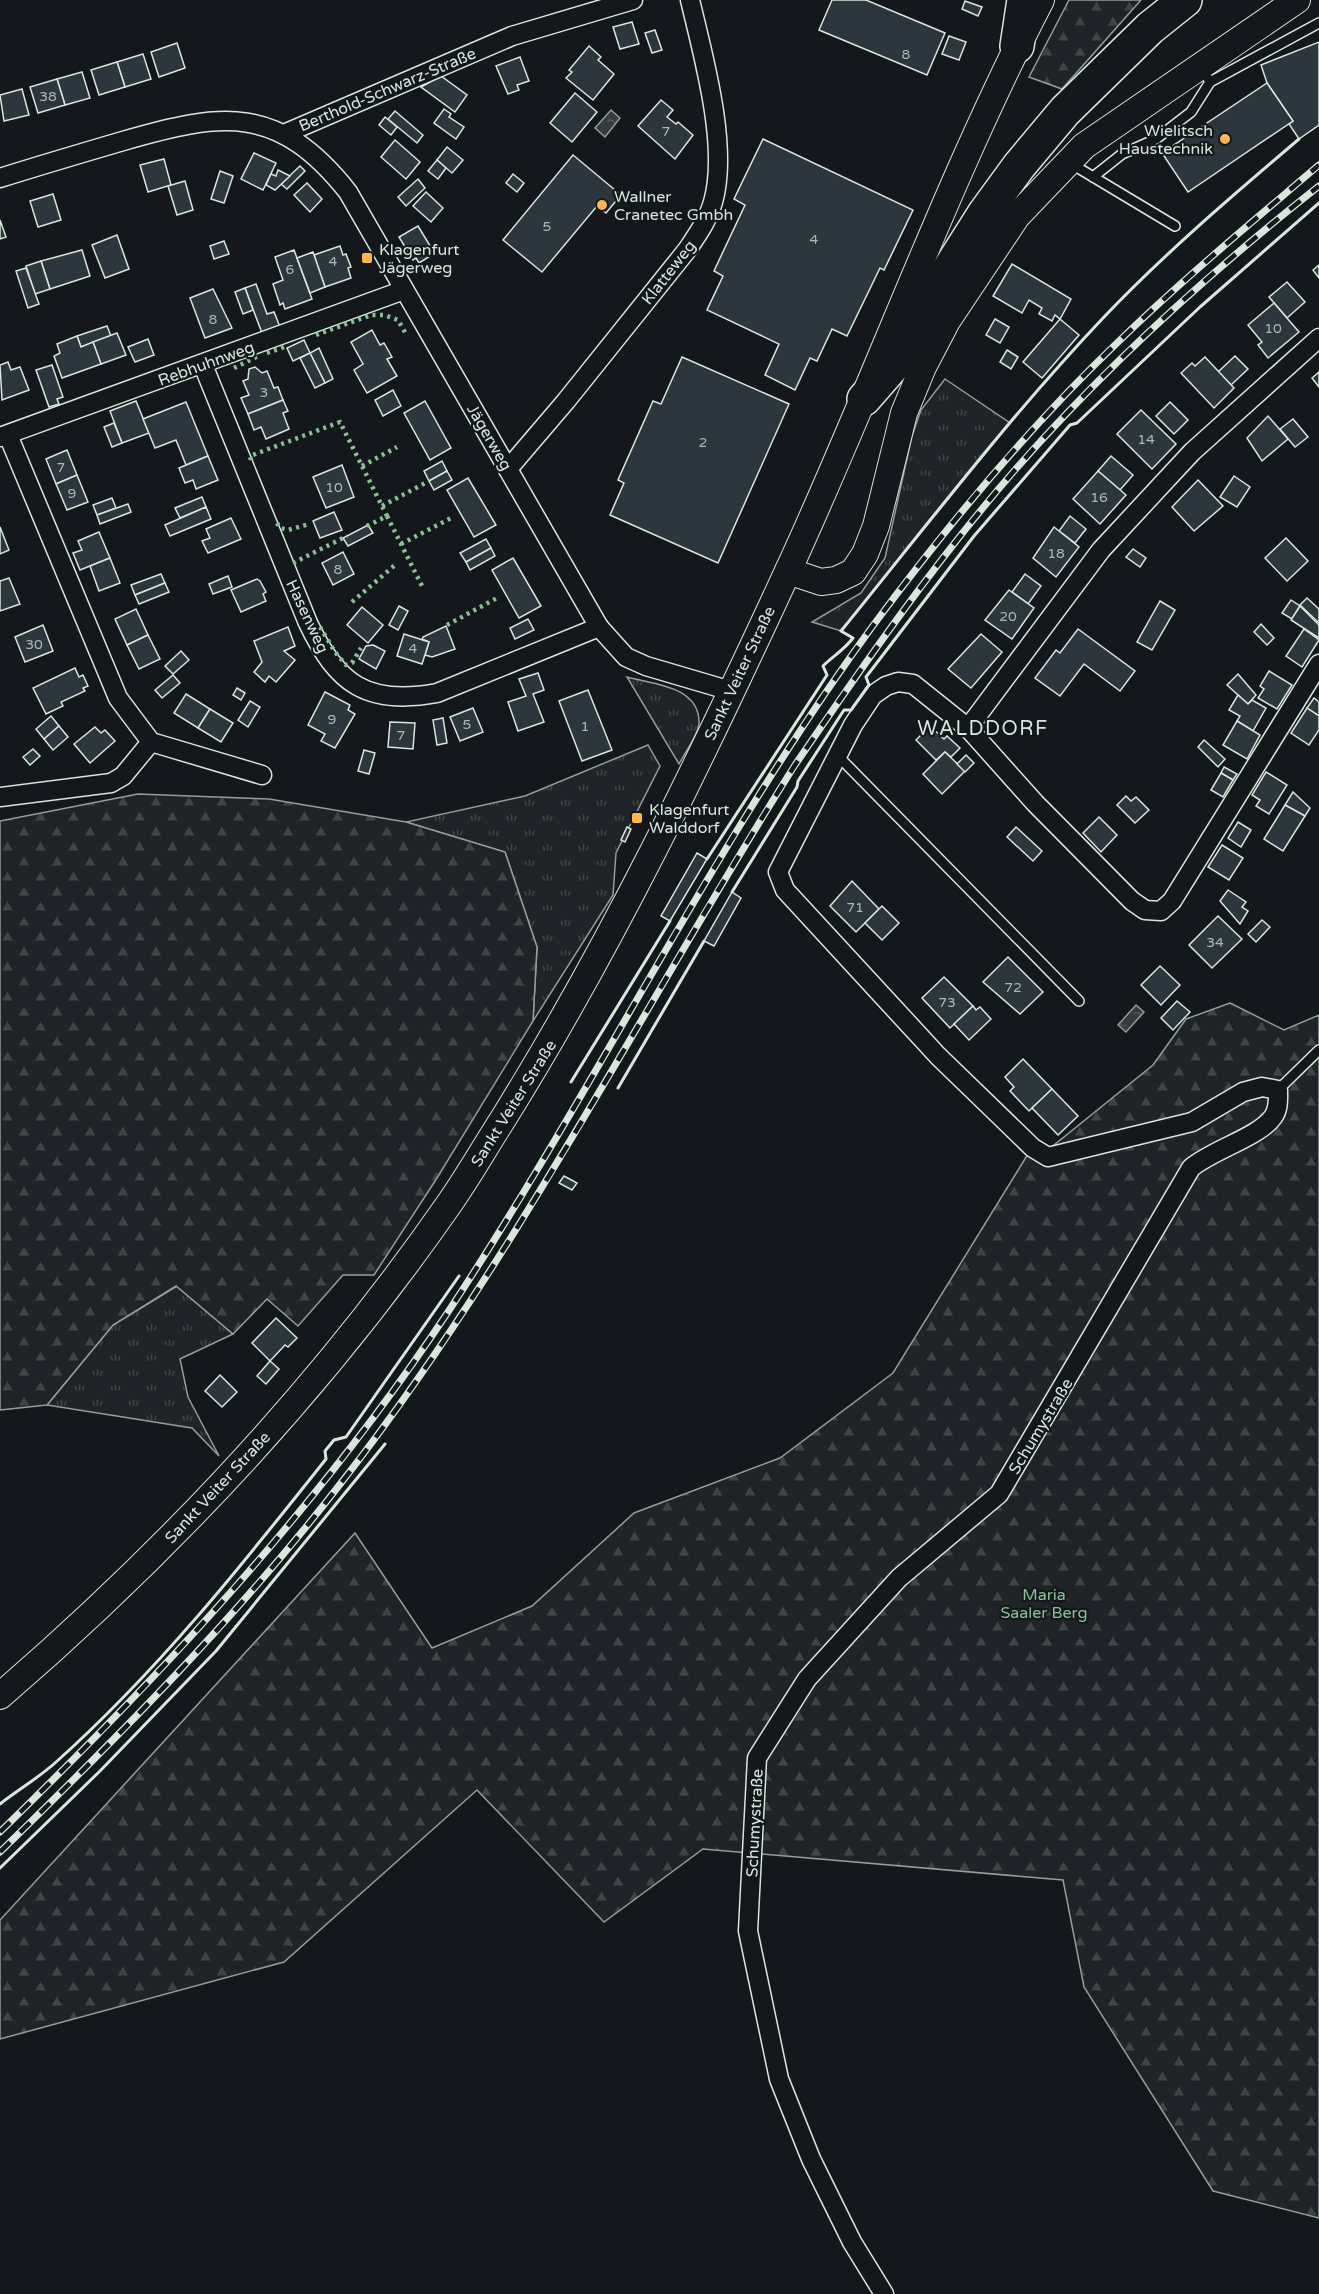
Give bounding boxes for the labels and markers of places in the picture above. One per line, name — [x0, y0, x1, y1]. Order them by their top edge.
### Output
place label: Wielitsch Haustechnik — [1119, 121, 1213, 159]
marker: Wielitsch Haustechnik — [1218, 132, 1232, 146]
place label: Wallner Cranetec Gmbh — [614, 187, 733, 225]
marker: Wallner Cranetec Gmbh — [595, 198, 609, 212]
place label: Klagenfurt Jägerweg — [379, 240, 459, 278]
marker: Klagenfurt Jägerweg — [360, 251, 374, 265]
place label: Klagenfurt Walddorf — [649, 800, 729, 838]
marker: Klagenfurt Walddorf — [630, 811, 644, 825]

